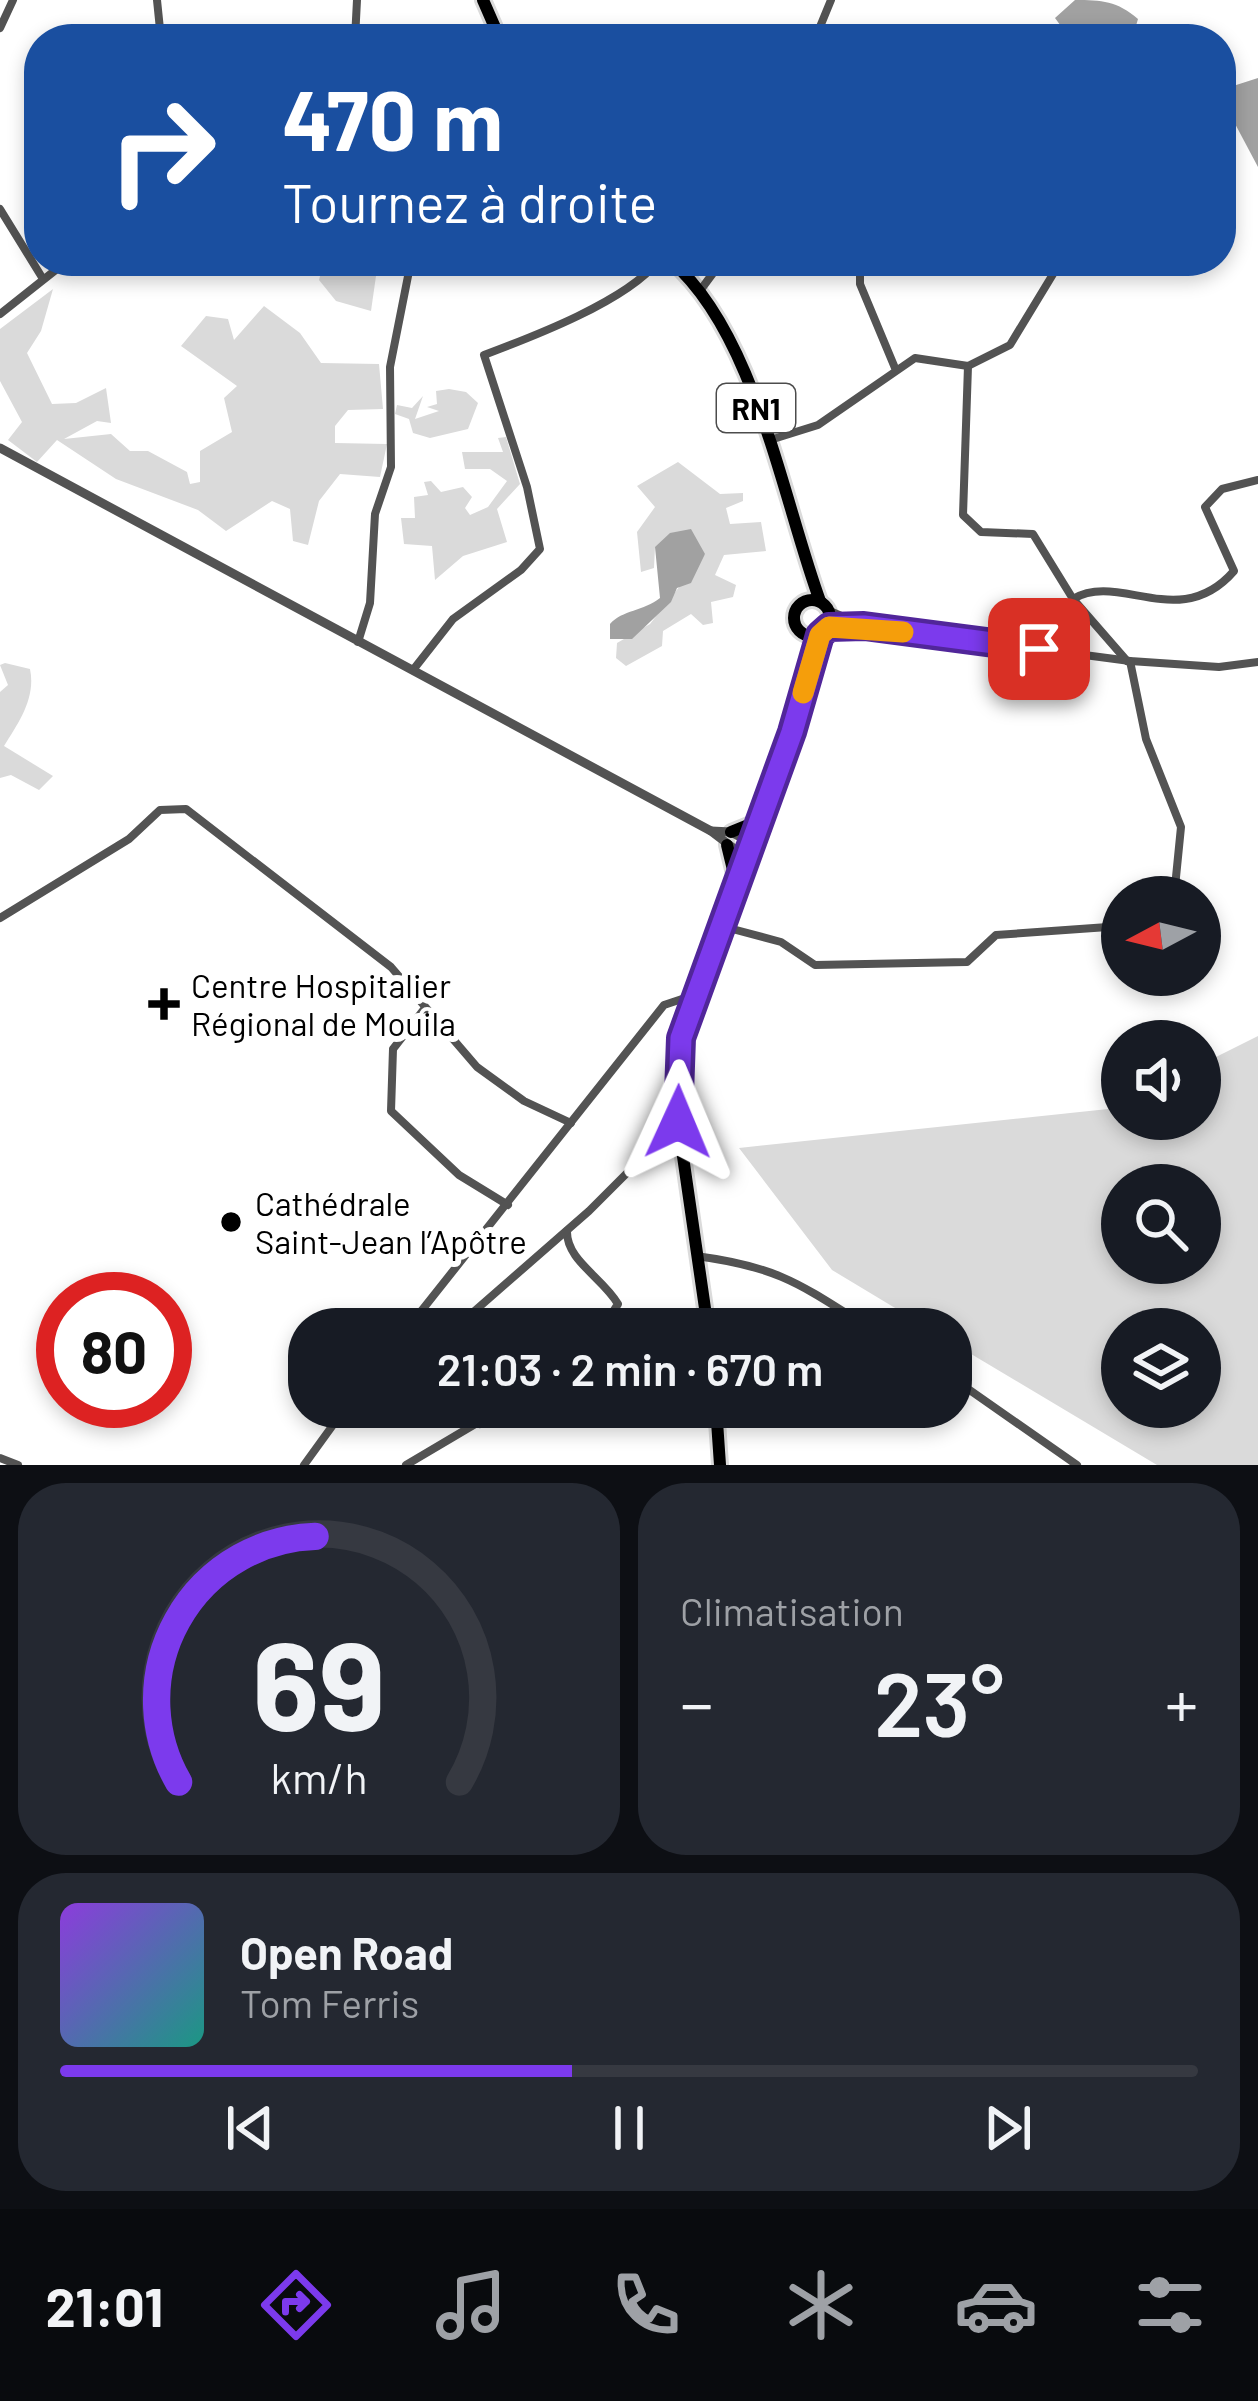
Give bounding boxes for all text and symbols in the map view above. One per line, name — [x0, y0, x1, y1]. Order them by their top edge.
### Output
text: 470 m — [282, 67, 503, 168]
icon: right — [84, 72, 240, 228]
text: Tournez à droite — [282, 169, 657, 234]
road number: RN1 — [717, 384, 795, 432]
pin — [988, 598, 1090, 700]
icon: arrive — [1006, 616, 1072, 682]
north arrow — [1101, 876, 1221, 996]
map controls — [1101, 876, 1221, 1428]
place label: Centre Hospitalier Régional de Mouila — [191, 965, 456, 1043]
marker: Centre Hospitalier Régional de Mouila — [148, 988, 180, 1020]
button: sound — [1101, 1020, 1221, 1140]
position arrow — [615, 1059, 741, 1185]
button: search — [1101, 1164, 1221, 1284]
place label: Cathédrale Saint-Jean l’Apôtre — [255, 1183, 527, 1261]
marker: Cathédrale Saint-Jean l’Apôtre — [218, 1209, 244, 1235]
speed limit sign: 80 — [36, 1272, 192, 1428]
button: layers — [1101, 1308, 1221, 1428]
text: 21:03 · 2 min · 670 m — [437, 1341, 823, 1395]
text: Climatisation — [680, 1587, 904, 1634]
text: 69 — [252, 1606, 386, 1756]
text: 23° — [874, 1647, 1004, 1755]
text: − — [680, 1662, 713, 1741]
text: + — [1165, 1662, 1198, 1741]
text: km/h — [270, 1751, 368, 1803]
text: Open Road — [240, 1925, 453, 1979]
text: Tom Ferris — [240, 1979, 419, 2026]
icon: previous — [217, 2095, 283, 2161]
icon: pause — [596, 2095, 662, 2161]
icon: next — [975, 2095, 1041, 2161]
icon: directions — [254, 2263, 338, 2347]
icon: music — [429, 2263, 513, 2347]
icon: phone — [604, 2263, 688, 2347]
icon: climate — [779, 2263, 863, 2347]
icon: car — [954, 2263, 1038, 2347]
icon: filters — [1128, 2263, 1212, 2347]
text: 21:01 — [45, 2273, 163, 2338]

